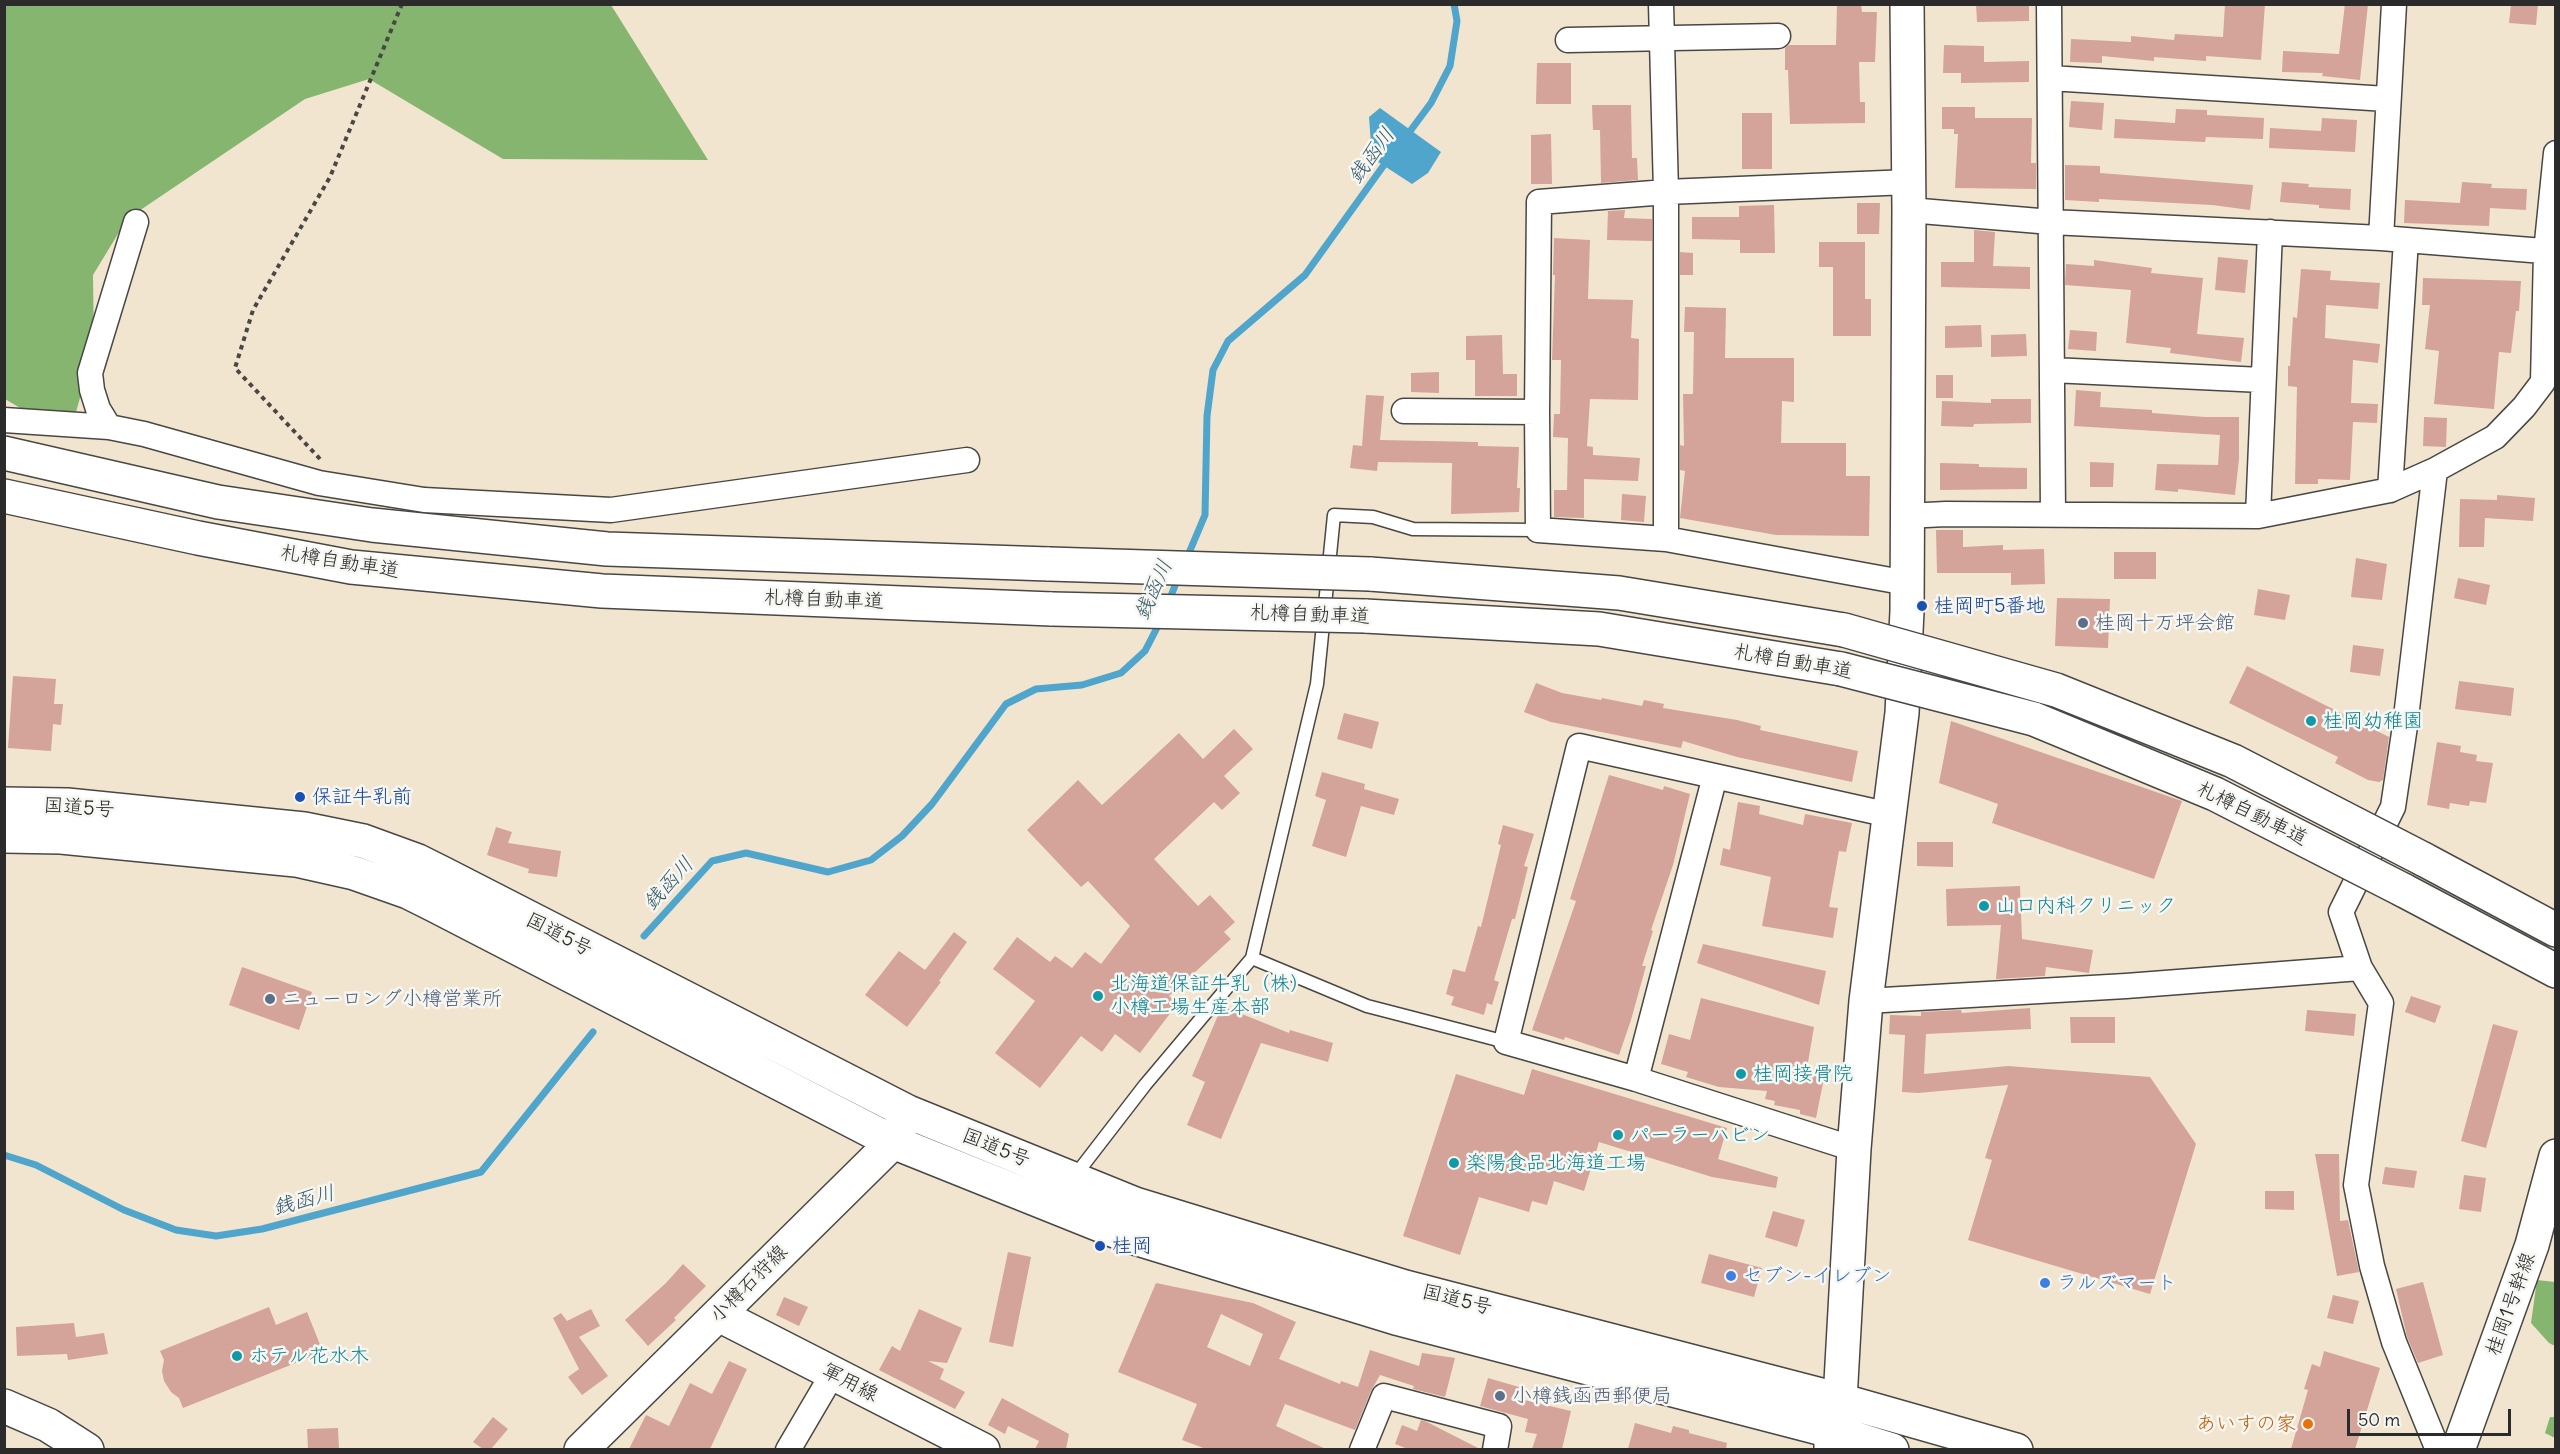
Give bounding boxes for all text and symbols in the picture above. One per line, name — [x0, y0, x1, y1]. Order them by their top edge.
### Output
water label: 銭函川 — [1343, 123, 1401, 189]
street label: 札樽自動車道 — [279, 541, 401, 583]
water label: 銭函川 — [1130, 556, 1178, 624]
street label: 札樽自動車道 — [764, 586, 884, 614]
place label: 桂岡町5番地 — [1934, 594, 2045, 618]
marker: 桂岡町5番地 — [1915, 599, 1929, 613]
street label: 札樽自動車道 — [1250, 601, 1370, 629]
place label: 桂岡十万坪会館 — [2095, 611, 2235, 635]
marker: 桂岡十万坪会館 — [2076, 616, 2090, 630]
street label: 札樽自動車道 — [1732, 640, 1854, 684]
place label: 桂岡幼稚園 — [2323, 709, 2423, 733]
marker: 桂岡幼稚園 — [2304, 714, 2318, 728]
street label: 札樽自動車道 — [2193, 777, 2311, 851]
place label: 保証牛乳前 — [312, 785, 412, 809]
marker: 保証牛乳前 — [293, 790, 307, 804]
street label: 国道5号 — [43, 794, 115, 822]
water label: 銭函川 — [639, 852, 699, 916]
place label: 山口内科クリニック — [1996, 894, 2176, 918]
marker: 山口内科クリニック — [1977, 899, 1991, 913]
street label: 国道5号 — [522, 908, 596, 962]
place label: 北海道保証牛乳（株） 小樽工場生産本部 — [1110, 972, 1310, 1019]
place label: ニューロング小樽営業所 — [282, 987, 502, 1011]
marker: 北海道保証牛乳（株） 小樽工場生産本部 — [1091, 989, 1105, 1003]
marker: ニューロング小樽営業所 — [263, 992, 277, 1006]
place label: 桂岡接骨院 — [1753, 1062, 1853, 1086]
marker: 桂岡接骨院 — [1734, 1067, 1748, 1081]
street label: 国道5号 — [958, 1123, 1034, 1173]
place label: パーラーハビン — [1630, 1123, 1770, 1147]
marker: パーラーハビン — [1611, 1128, 1625, 1142]
place label: 楽陽食品北海道工場 — [1466, 1151, 1646, 1175]
marker: 楽陽食品北海道工場 — [1447, 1156, 1461, 1170]
water label: 銭函川 — [270, 1181, 338, 1221]
place label: 桂岡 — [1112, 1234, 1152, 1258]
marker: 桂岡 — [1093, 1239, 1107, 1253]
street label: 小樽石狩線 — [705, 1240, 793, 1328]
street label: 桂岡1号幹線 — [2481, 1249, 2541, 1359]
place label: セブン-イレブン — [1743, 1264, 1892, 1288]
marker: セブン-イレブン — [1724, 1269, 1738, 1283]
place label: ラルズマート — [2057, 1271, 2177, 1295]
marker: ラルズマート — [2038, 1276, 2052, 1290]
street label: 国道5号 — [1419, 1280, 1495, 1320]
place label: ホテル花水木 — [249, 1344, 369, 1368]
marker: ホテル花水木 — [230, 1349, 244, 1363]
street label: 軍用線 — [818, 1359, 882, 1407]
place label: 小樽銭函西郵便局 — [1512, 1384, 1672, 1408]
marker: 小樽銭函西郵便局 — [1493, 1389, 1507, 1403]
scale bar — [2350, 1397, 2514, 1435]
text: 50 m — [2358, 1408, 2400, 1431]
place label: あいすの家 — [2196, 1412, 2296, 1436]
marker: あいすの家 — [2301, 1417, 2315, 1431]

